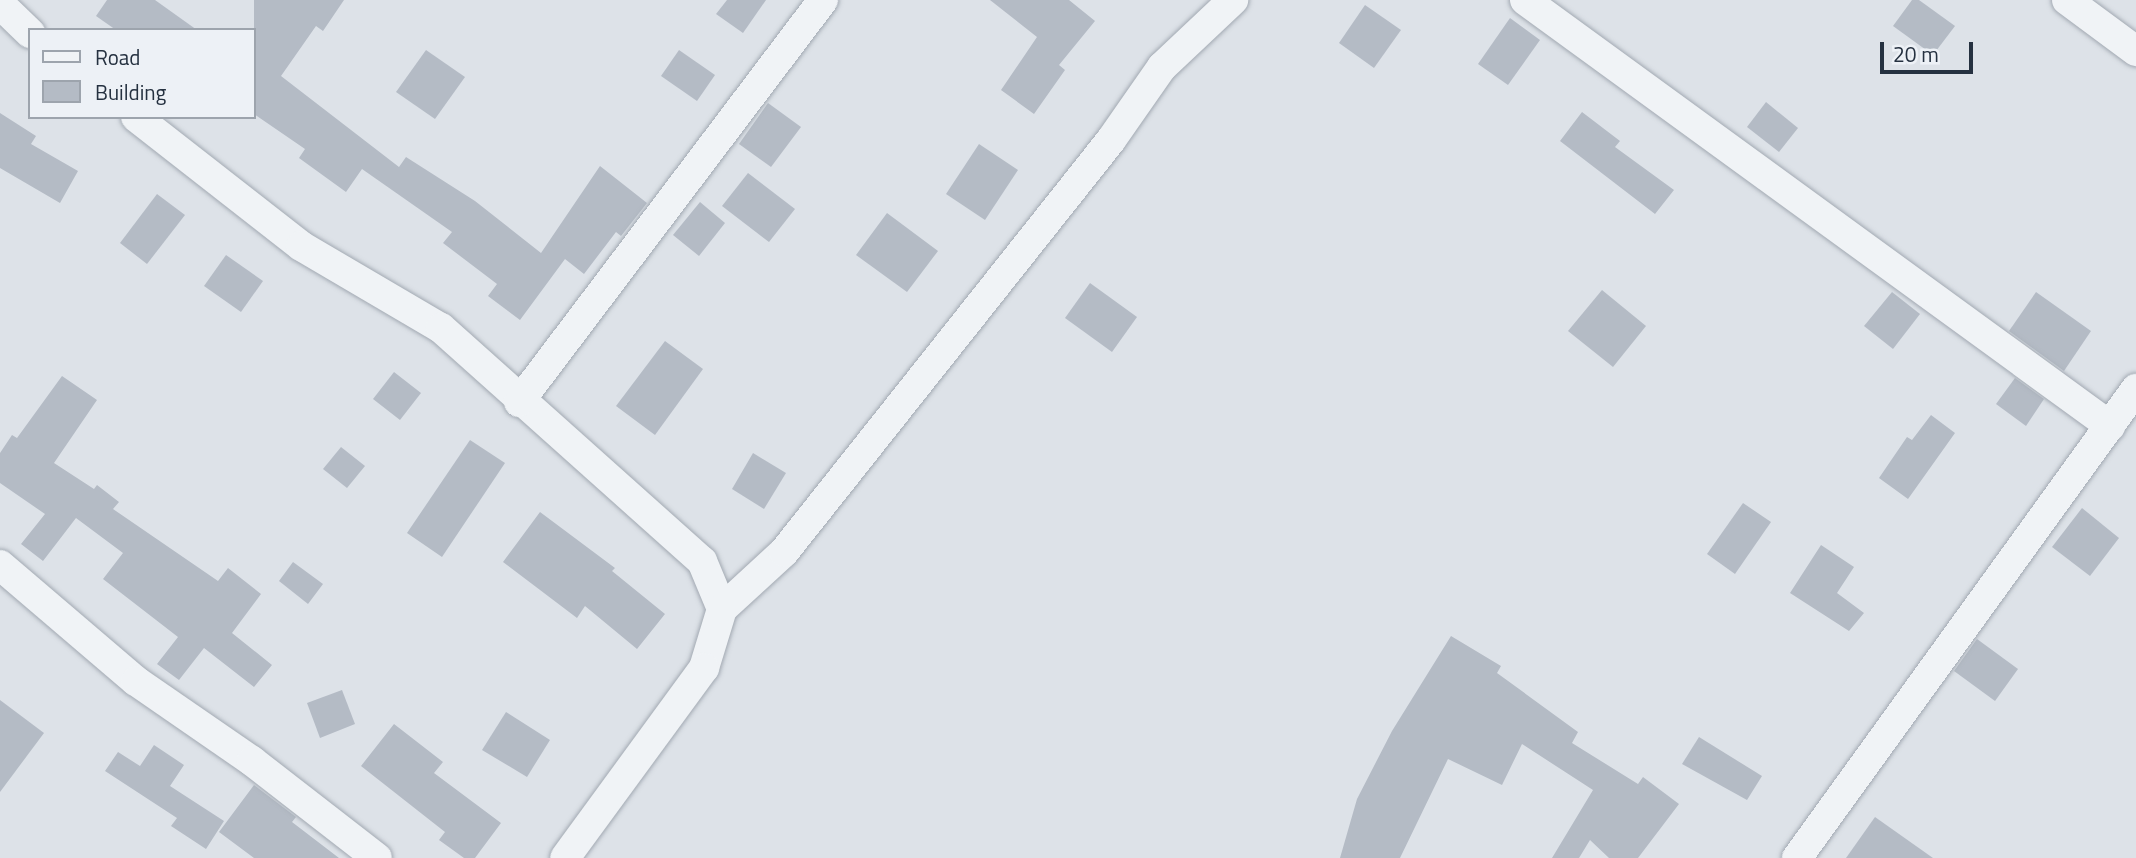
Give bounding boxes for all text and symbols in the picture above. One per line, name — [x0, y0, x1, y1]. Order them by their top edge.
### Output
legend — [28, 28, 256, 119]
scale bar — [1884, 28, 1977, 72]
text: 20 m — [1893, 38, 1939, 70]
text: Road — [95, 41, 140, 73]
text: Building — [95, 76, 166, 108]

